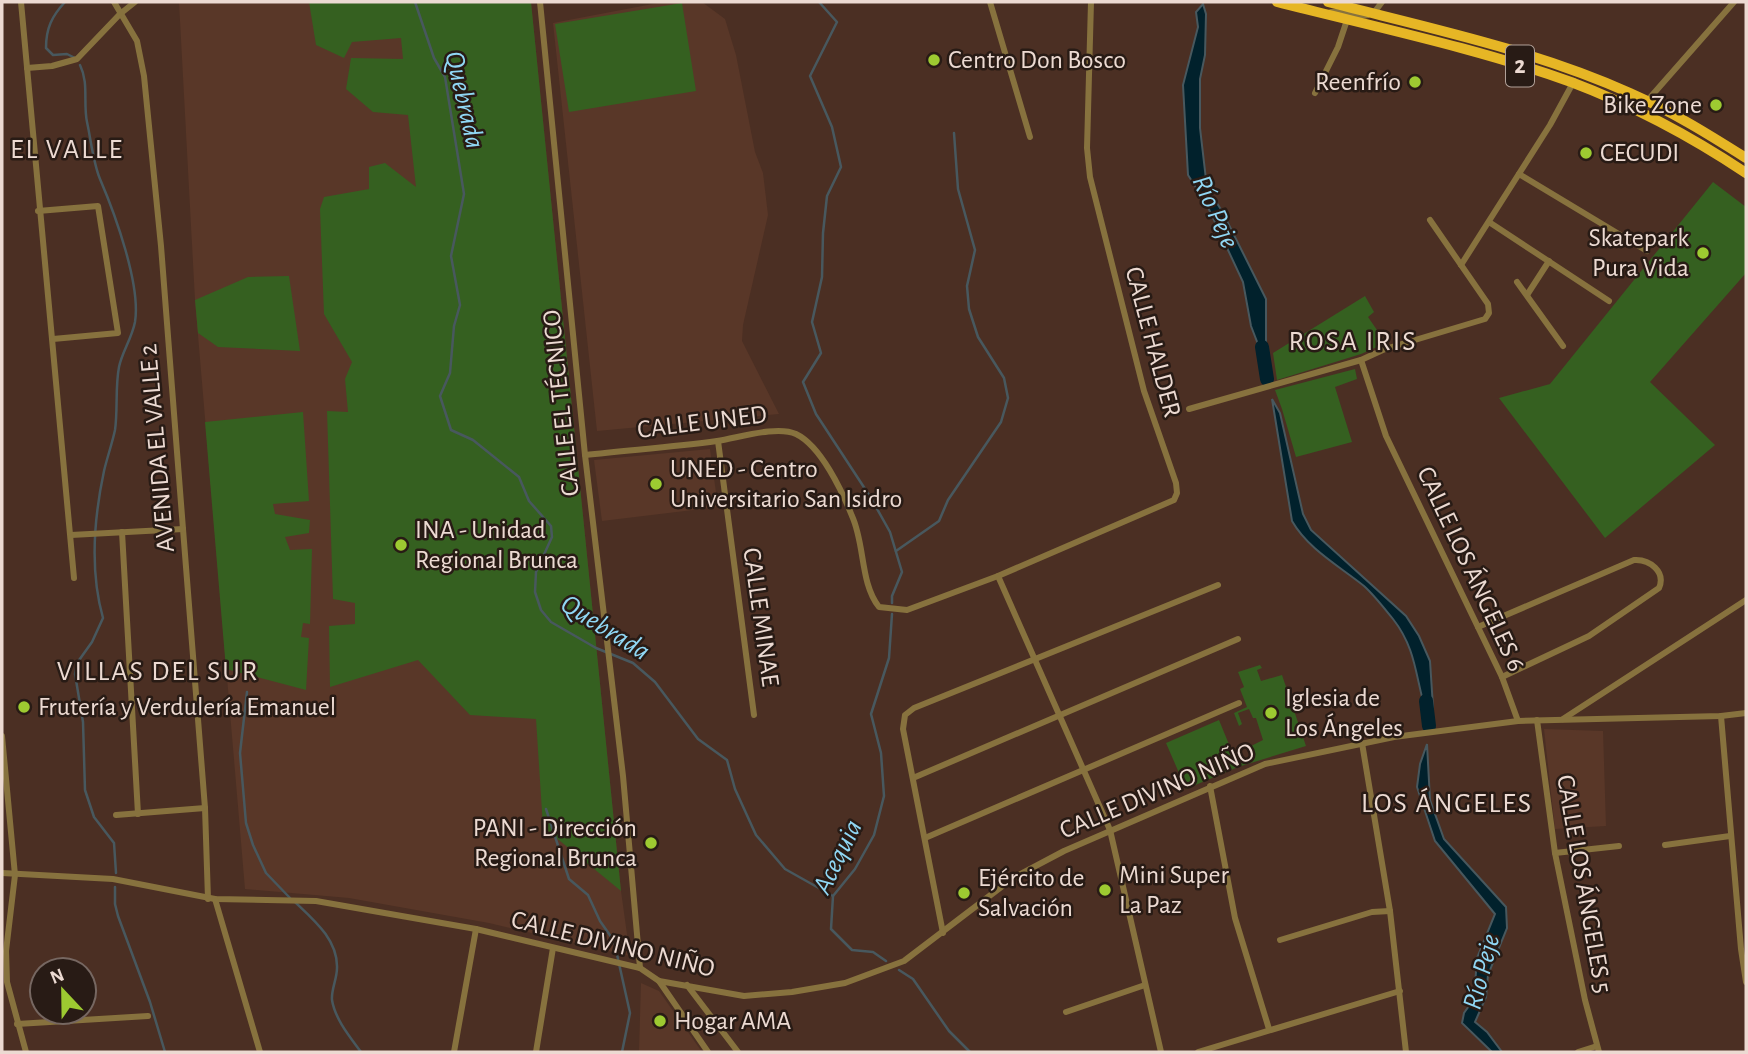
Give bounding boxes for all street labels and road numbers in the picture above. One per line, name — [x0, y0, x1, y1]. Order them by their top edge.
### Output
road number: 2 — [1506, 46, 1534, 86]
street label: CALLE HALDER — [1120, 264, 1186, 420]
street label: CALLE EL TÉCNICO — [536, 308, 584, 498]
street label: AVENIDA EL VALLE 2 — [135, 343, 179, 553]
street label: CALLE UNED — [636, 401, 768, 443]
street label: CALLE LOS ÁNGELES 6 — [1412, 462, 1532, 675]
street label: CALLE MINAE — [738, 546, 784, 688]
street label: CALLE DIVINO NIÑO — [1056, 737, 1258, 844]
street label: CALLE LOS ÁNGELES 5 — [1552, 772, 1618, 995]
street label: CALLE DIVINO NIÑO — [509, 905, 718, 982]

